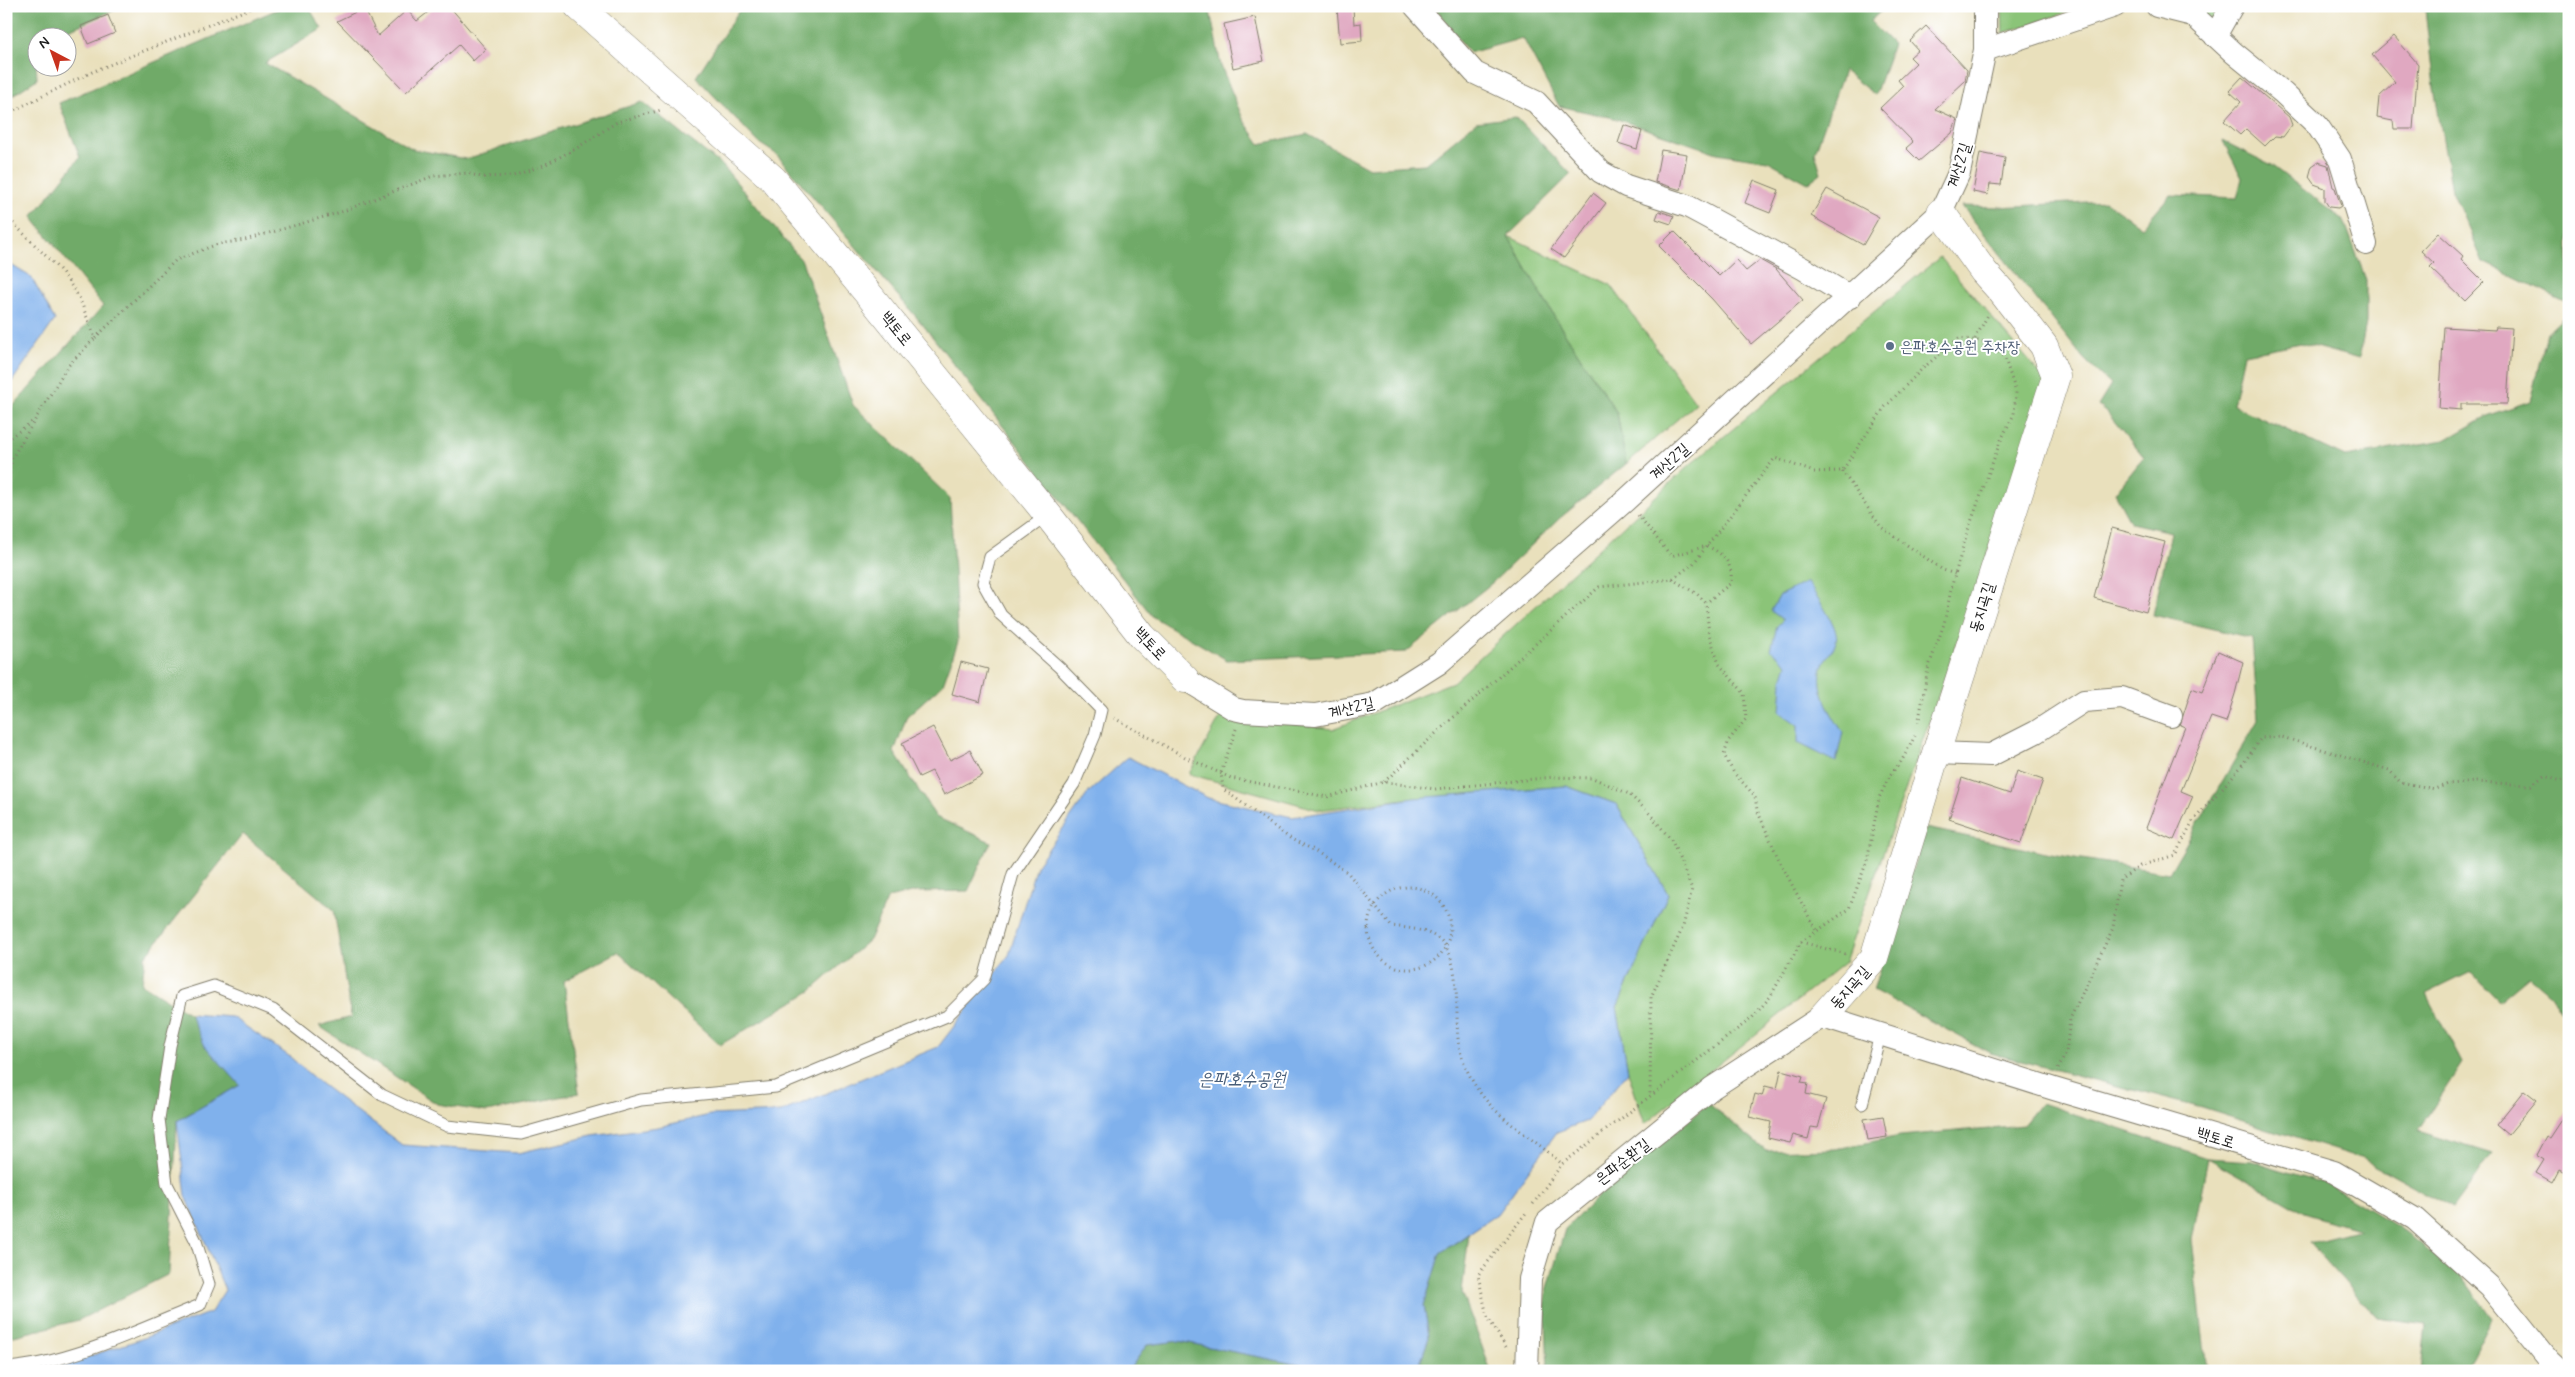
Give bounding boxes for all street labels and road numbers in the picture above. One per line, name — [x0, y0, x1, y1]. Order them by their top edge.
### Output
street label: 계산2길 — [1943, 140, 1976, 191]
street label: 백토로 — [876, 307, 916, 351]
street label: 계산2길 — [1646, 439, 1694, 485]
street label: 동지곡길 — [1965, 580, 2000, 635]
street label: 백토로 — [1129, 623, 1171, 665]
street label: 계산2길 — [1326, 693, 1377, 724]
street label: 동지곡길 — [1825, 962, 1875, 1014]
street label: 백토로 — [2194, 1123, 2237, 1154]
street label: 은파순환길 — [1591, 1134, 1655, 1190]

